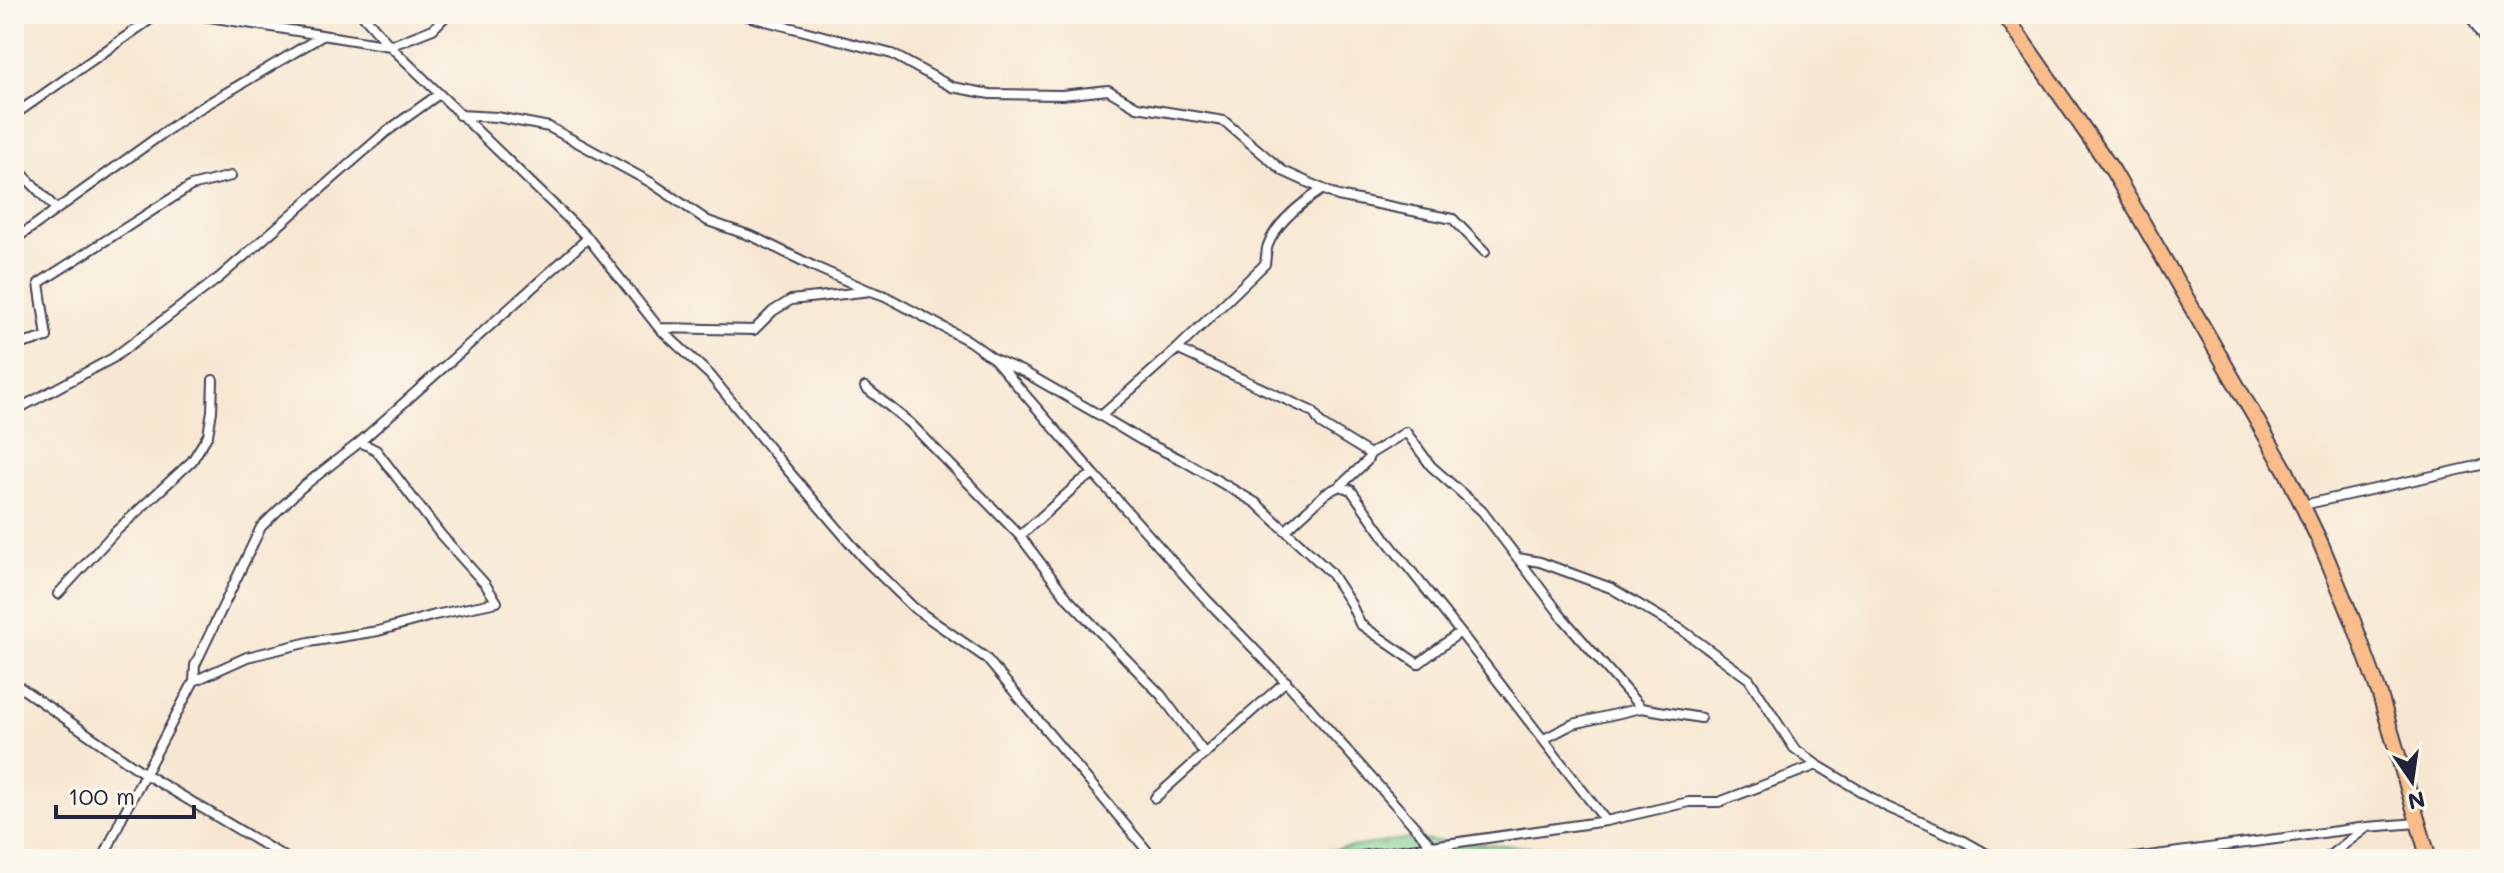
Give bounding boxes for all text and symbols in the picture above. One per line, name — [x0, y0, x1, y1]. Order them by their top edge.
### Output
north arrow — [2372, 741, 2452, 821]
scale bar — [56, 769, 194, 819]
text: 100 m — [68, 780, 135, 811]
text: N — [2405, 785, 2428, 817]

